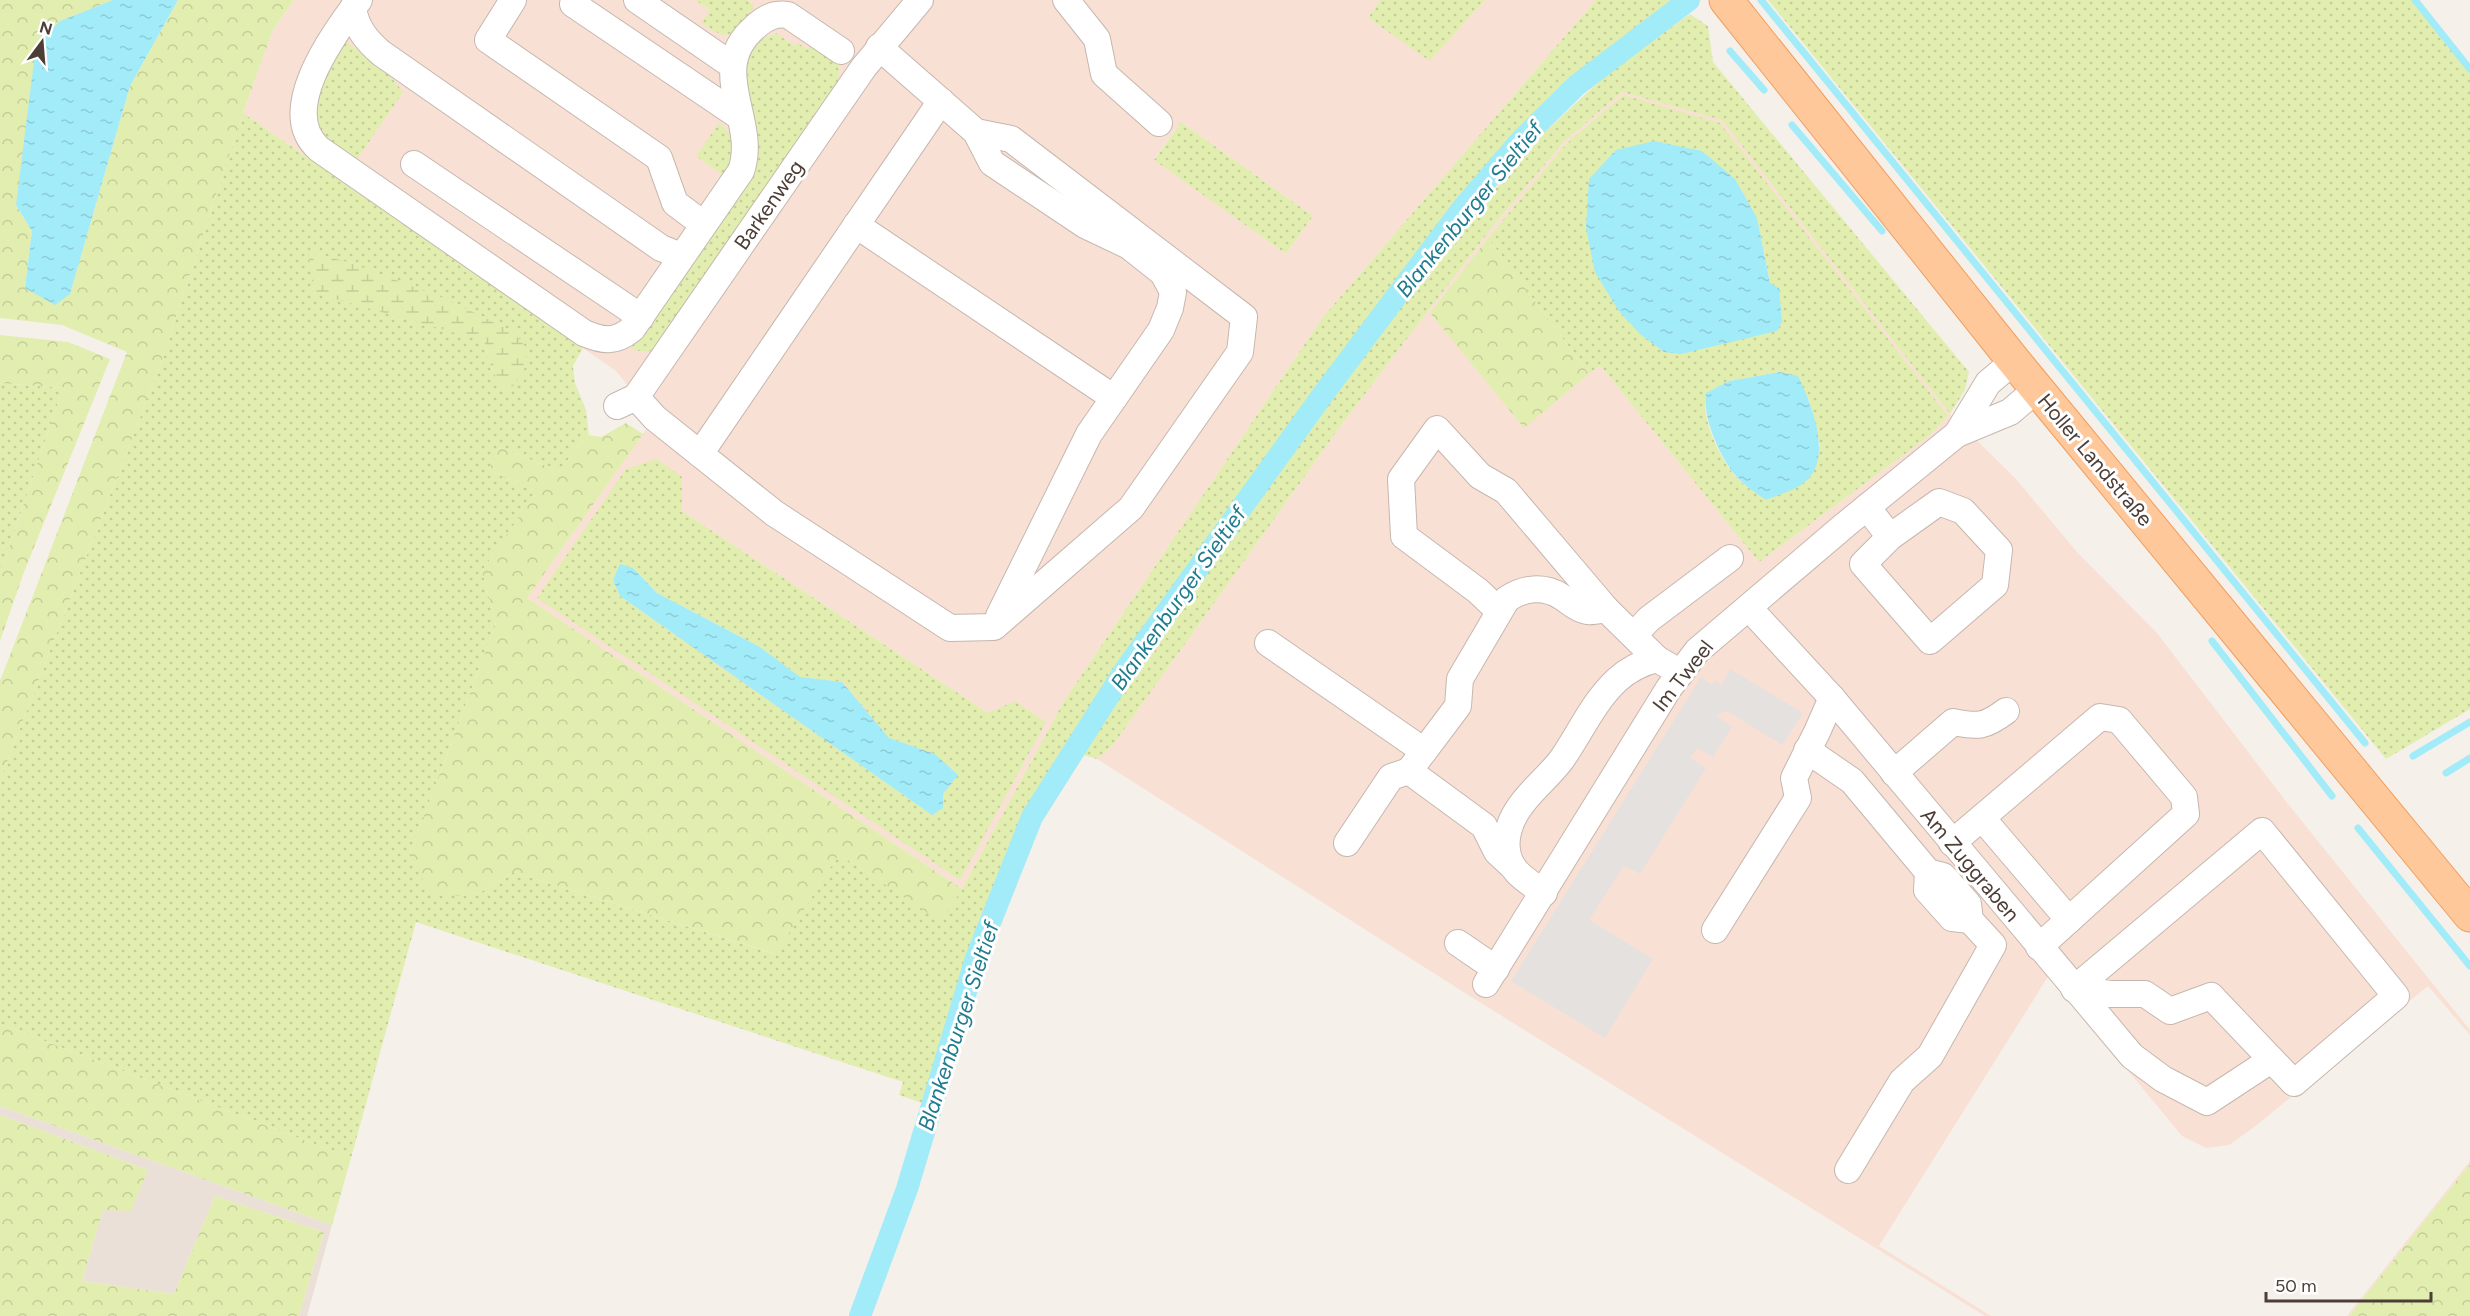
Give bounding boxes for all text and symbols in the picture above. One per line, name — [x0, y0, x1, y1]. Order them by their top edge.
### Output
north arrow — [12, 12, 72, 72]
text: N — [37, 17, 55, 39]
water label: Blankenburger Sieltief — [1390, 115, 1550, 303]
street label: Barkenweg — [729, 155, 809, 254]
street label: Holler Landstraße — [2033, 388, 2158, 531]
water label: Blankenburger Sieltief — [1105, 500, 1253, 695]
street label: Im Tweel — [1647, 635, 1718, 716]
street label: Am Zuggraben — [1916, 803, 2025, 926]
water label: Blankenburger Sieltief — [912, 916, 1006, 1134]
scale bar — [2266, 1265, 2431, 1303]
text: 50 m — [2275, 1275, 2317, 1297]

